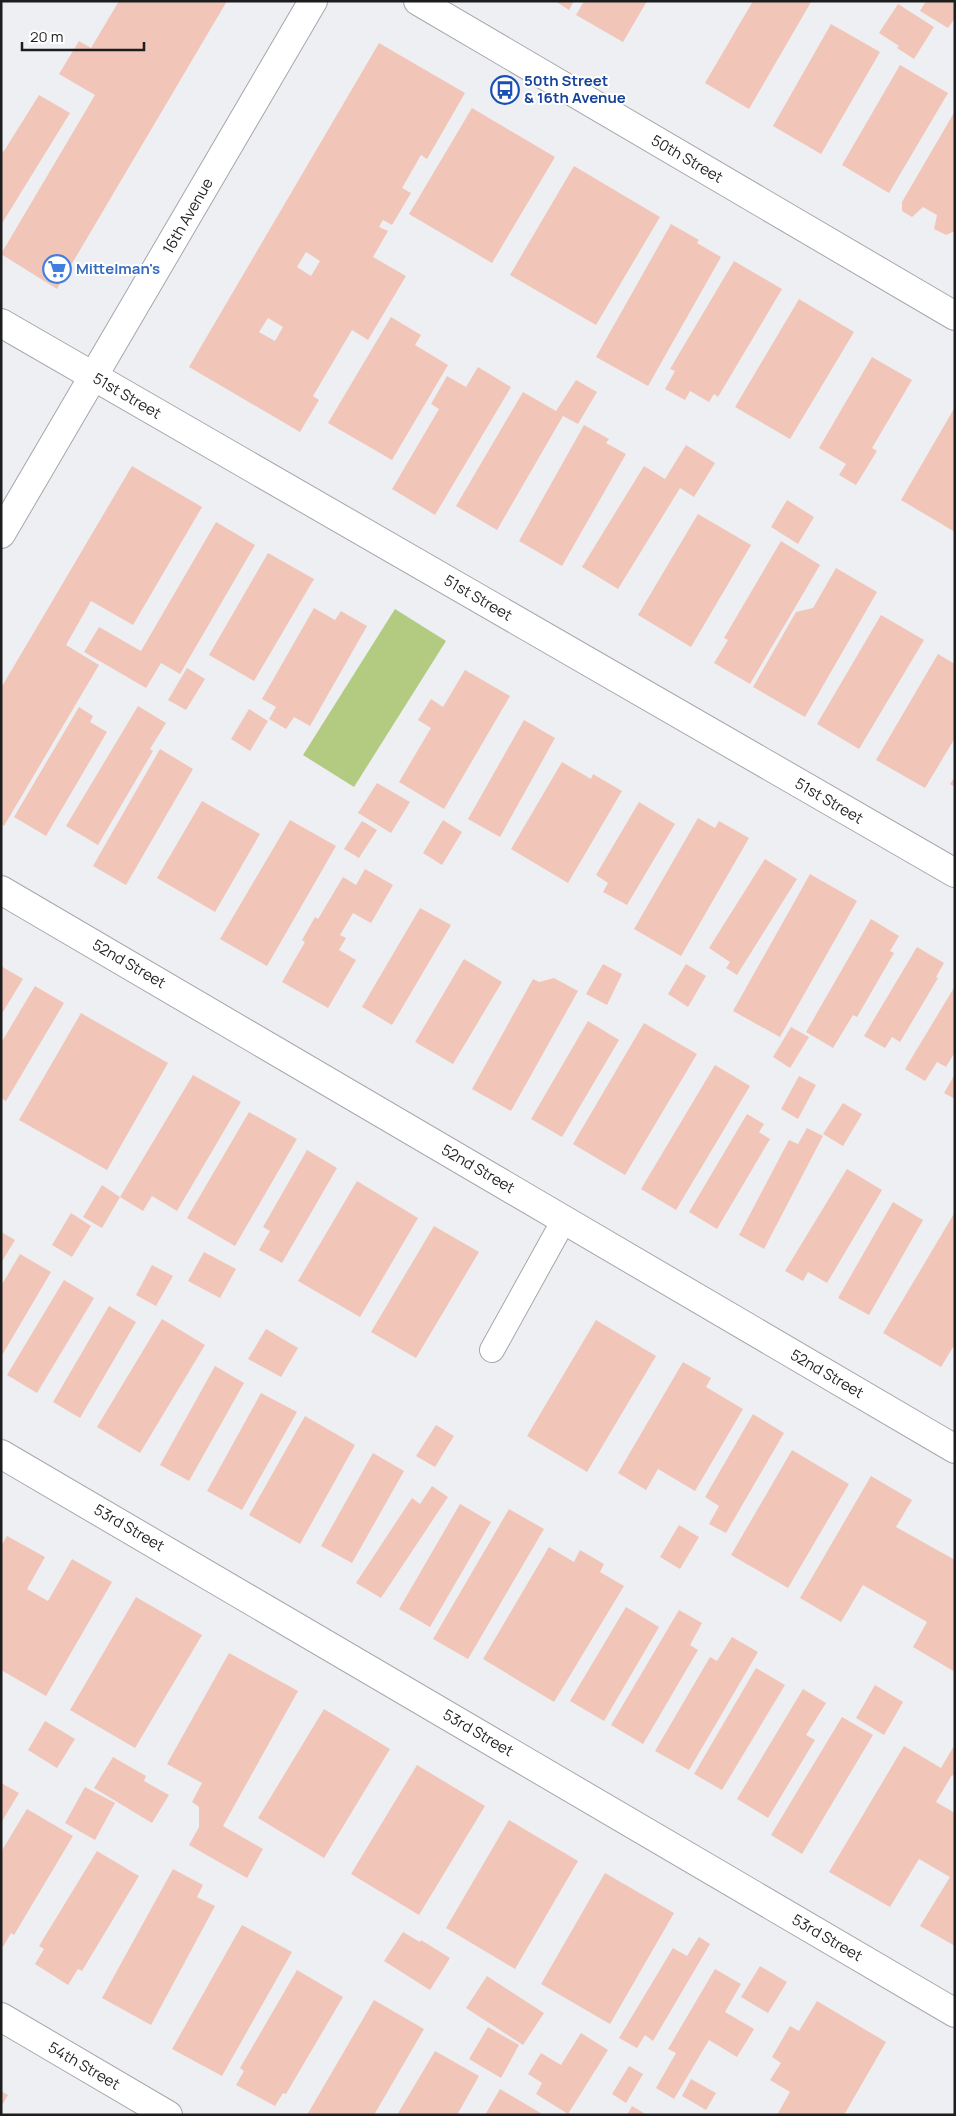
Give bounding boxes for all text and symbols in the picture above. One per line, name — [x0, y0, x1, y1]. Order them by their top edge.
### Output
scale bar — [22, 20, 145, 52]
text: 20 m — [30, 26, 63, 47]
place label: 50th Street & 16th Avenue — [524, 70, 626, 108]
bus stop icon: 50th Street & 16th Avenue — [490, 75, 520, 105]
street label: 50th Street — [647, 130, 727, 188]
street label: 16th Avenue — [157, 174, 218, 258]
supermarket icon: Mittelman's — [42, 254, 72, 284]
place label: Mittelman's — [76, 258, 160, 279]
street label: 51st Street — [89, 368, 165, 424]
street label: 51st Street — [440, 570, 516, 626]
street label: 51st Street — [791, 773, 867, 829]
street label: 52nd Street — [89, 934, 170, 993]
street label: 52nd Street — [438, 1139, 519, 1198]
street label: 52nd Street — [787, 1344, 868, 1403]
street label: 53rd Street — [90, 1499, 168, 1556]
street label: 53rd Street — [439, 1704, 517, 1761]
street label: 53rd Street — [788, 1909, 866, 1966]
street label: 54th Street — [45, 2037, 124, 2095]

